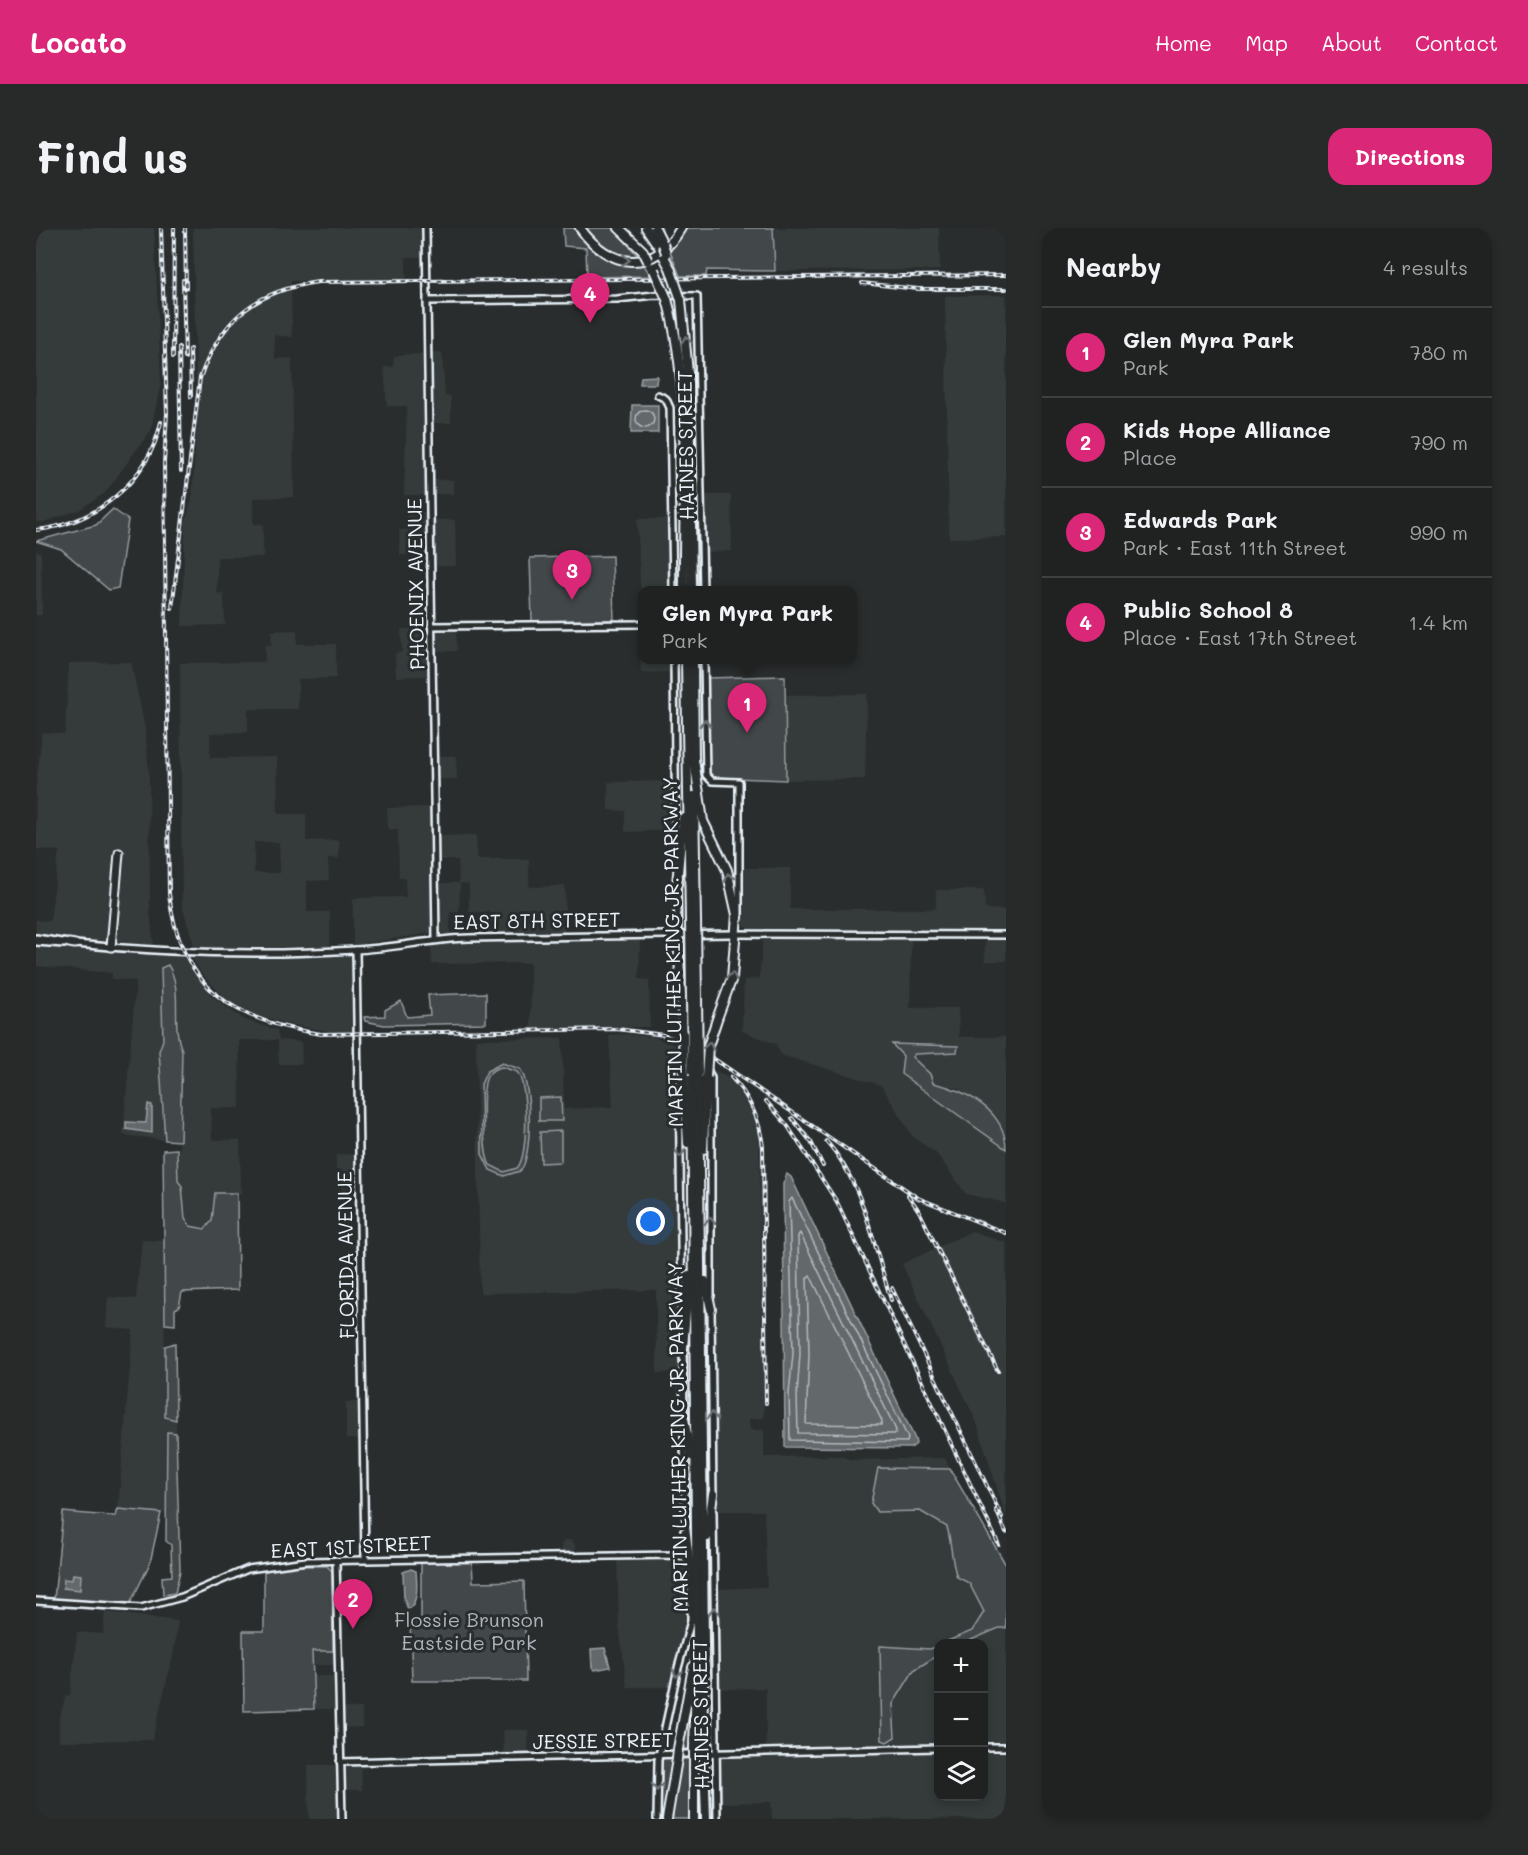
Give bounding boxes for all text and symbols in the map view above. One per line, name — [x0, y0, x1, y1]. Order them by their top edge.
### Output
text: Locato — [30, 24, 127, 60]
text: Home — [1155, 29, 1212, 56]
text: Map — [1245, 29, 1288, 56]
text: About — [1321, 29, 1382, 56]
text: Contact — [1415, 29, 1498, 56]
button: Directions — [1328, 128, 1492, 185]
text: Find us — [36, 129, 188, 184]
text: Nearby — [1066, 250, 1161, 284]
one-way arrow — [622, 253, 631, 266]
text: 4 results — [1383, 254, 1468, 280]
pin: 4 — [570, 274, 610, 323]
text: Glen Myra Park — [1123, 325, 1294, 354]
one-way arrow — [680, 336, 693, 345]
text: 1 — [1081, 339, 1090, 365]
text: 780 m — [1410, 339, 1468, 365]
text: Park — [1123, 354, 1168, 380]
street label: HAINES STREET — [671, 370, 699, 520]
text: Kids Hope Alliance — [1123, 415, 1331, 444]
text: 2 — [1080, 429, 1091, 455]
text: 790 m — [1410, 429, 1468, 455]
text: Place — [1123, 444, 1177, 470]
street label: PHOENIX AVENUE — [401, 498, 429, 670]
text: Edwards Park — [1123, 505, 1278, 534]
text: 3 — [1080, 519, 1092, 545]
text: 990 m — [1410, 519, 1468, 545]
text: Park · East 11th Street — [1123, 534, 1347, 560]
pin: 3 — [552, 550, 592, 600]
popup — [638, 586, 857, 664]
text: Public School 8 — [1123, 595, 1293, 624]
text: Glen Myra Park — [662, 598, 833, 627]
text: 4 — [1079, 609, 1092, 635]
text: 1.4 km — [1408, 609, 1468, 635]
text: Place · East 17th Street — [1123, 624, 1357, 650]
text: Park — [662, 627, 707, 653]
pin: 1 — [728, 684, 766, 733]
one-way arrow — [699, 719, 711, 728]
street label: MARTIN LUTHER KING JR. PARKWAY — [656, 777, 688, 1127]
one-way arrow — [723, 872, 736, 883]
street label: EAST 8TH STREET — [453, 906, 621, 934]
one-way arrow — [725, 972, 738, 982]
one-way arrow — [702, 1041, 715, 1051]
one-way arrow — [673, 1149, 686, 1158]
street label: FLORIDA AVENUE — [331, 1171, 359, 1339]
your location — [636, 1207, 665, 1236]
one-way arrow — [704, 1216, 716, 1225]
street label: MARTIN LUTHER KING JR. PARKWAY — [661, 1262, 693, 1612]
one-way arrow — [706, 1411, 718, 1420]
street label: EAST 1ST STREET — [270, 1529, 432, 1563]
pin: 2 — [334, 1580, 372, 1629]
park label: Flossie Brunson Eastside Park — [394, 1606, 544, 1655]
one-way arrow — [708, 1606, 720, 1615]
street label: HAINES STREET — [686, 1639, 714, 1789]
map controls — [934, 1639, 988, 1801]
button: + — [934, 1639, 988, 1693]
one-way arrow — [671, 1667, 684, 1677]
button: − — [934, 1693, 988, 1747]
street label: JESSIE STREET — [532, 1726, 674, 1754]
button: layers — [934, 1747, 988, 1801]
one-way arrow — [651, 1782, 663, 1791]

